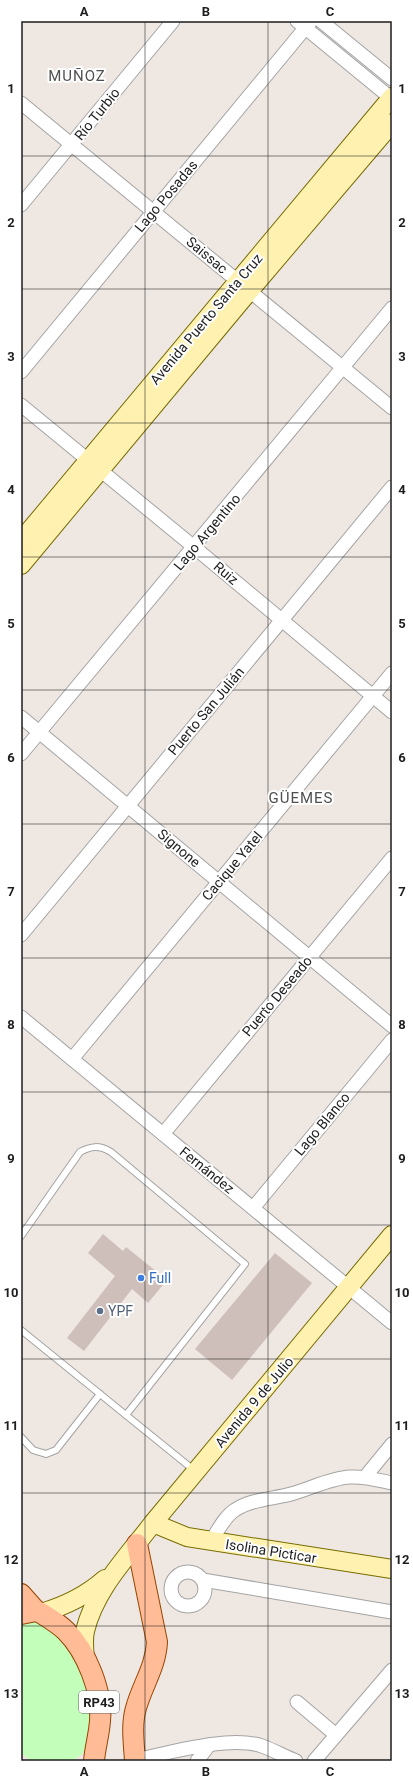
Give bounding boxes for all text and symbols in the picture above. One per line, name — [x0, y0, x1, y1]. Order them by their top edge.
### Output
text: A — [80, 4, 89, 19]
text: B — [202, 4, 210, 19]
text: C — [326, 4, 335, 19]
district label: MUÑOZ — [48, 67, 106, 85]
text: 1 — [7, 81, 15, 96]
text: 1 — [398, 81, 406, 96]
street label: Río Turbio — [71, 85, 123, 143]
street label: Lago Posadas — [131, 157, 201, 235]
text: 2 — [7, 215, 15, 230]
text: 2 — [398, 215, 406, 230]
street label: Saissac — [183, 233, 231, 277]
street label: Avenida Puerto Santa Cruz — [147, 250, 265, 388]
text: 3 — [7, 349, 15, 364]
text: 3 — [398, 349, 406, 364]
text: 4 — [7, 482, 15, 497]
text: 4 — [398, 482, 406, 497]
street label: Lago Argentino — [170, 490, 244, 574]
street label: Ruiz — [211, 558, 241, 588]
text: 5 — [7, 616, 15, 631]
text: 5 — [398, 616, 406, 631]
street label: Puerto San Julián — [165, 664, 247, 758]
text: 6 — [7, 750, 15, 765]
text: 6 — [398, 750, 406, 765]
district label: GÜEMES — [269, 789, 334, 807]
street label: Signone — [155, 826, 203, 870]
street label: Cacique Yatel — [199, 828, 265, 904]
text: 7 — [7, 884, 15, 899]
text: 7 — [398, 884, 406, 899]
street label: Puerto Deseado — [239, 953, 315, 1039]
text: 8 — [7, 1017, 15, 1032]
text: 8 — [398, 1017, 406, 1032]
street label: Lago Blanco — [291, 1089, 353, 1159]
street label: Fernández — [177, 1143, 237, 1197]
text: 9 — [7, 1151, 15, 1166]
text: 9 — [398, 1151, 406, 1166]
place label: Full — [149, 1270, 171, 1286]
marker: Full — [136, 1273, 146, 1283]
text: 10 — [4, 1285, 18, 1300]
text: 10 — [395, 1285, 409, 1300]
place label: YPF — [108, 1303, 133, 1319]
marker: YPF — [95, 1306, 105, 1316]
street label: Avenida 9 de Julio — [211, 1353, 297, 1451]
text: 11 — [4, 1418, 18, 1433]
text: 11 — [395, 1418, 409, 1433]
street label: Isolina Picticar — [224, 1536, 318, 1566]
text: 12 — [4, 1552, 18, 1567]
text: 12 — [395, 1552, 409, 1567]
text: 13 — [4, 1686, 18, 1701]
text: 13 — [395, 1686, 409, 1701]
road number: RP43 — [79, 1691, 119, 1713]
text: A — [80, 1764, 89, 1779]
text: B — [202, 1764, 210, 1779]
text: C — [326, 1764, 335, 1779]

